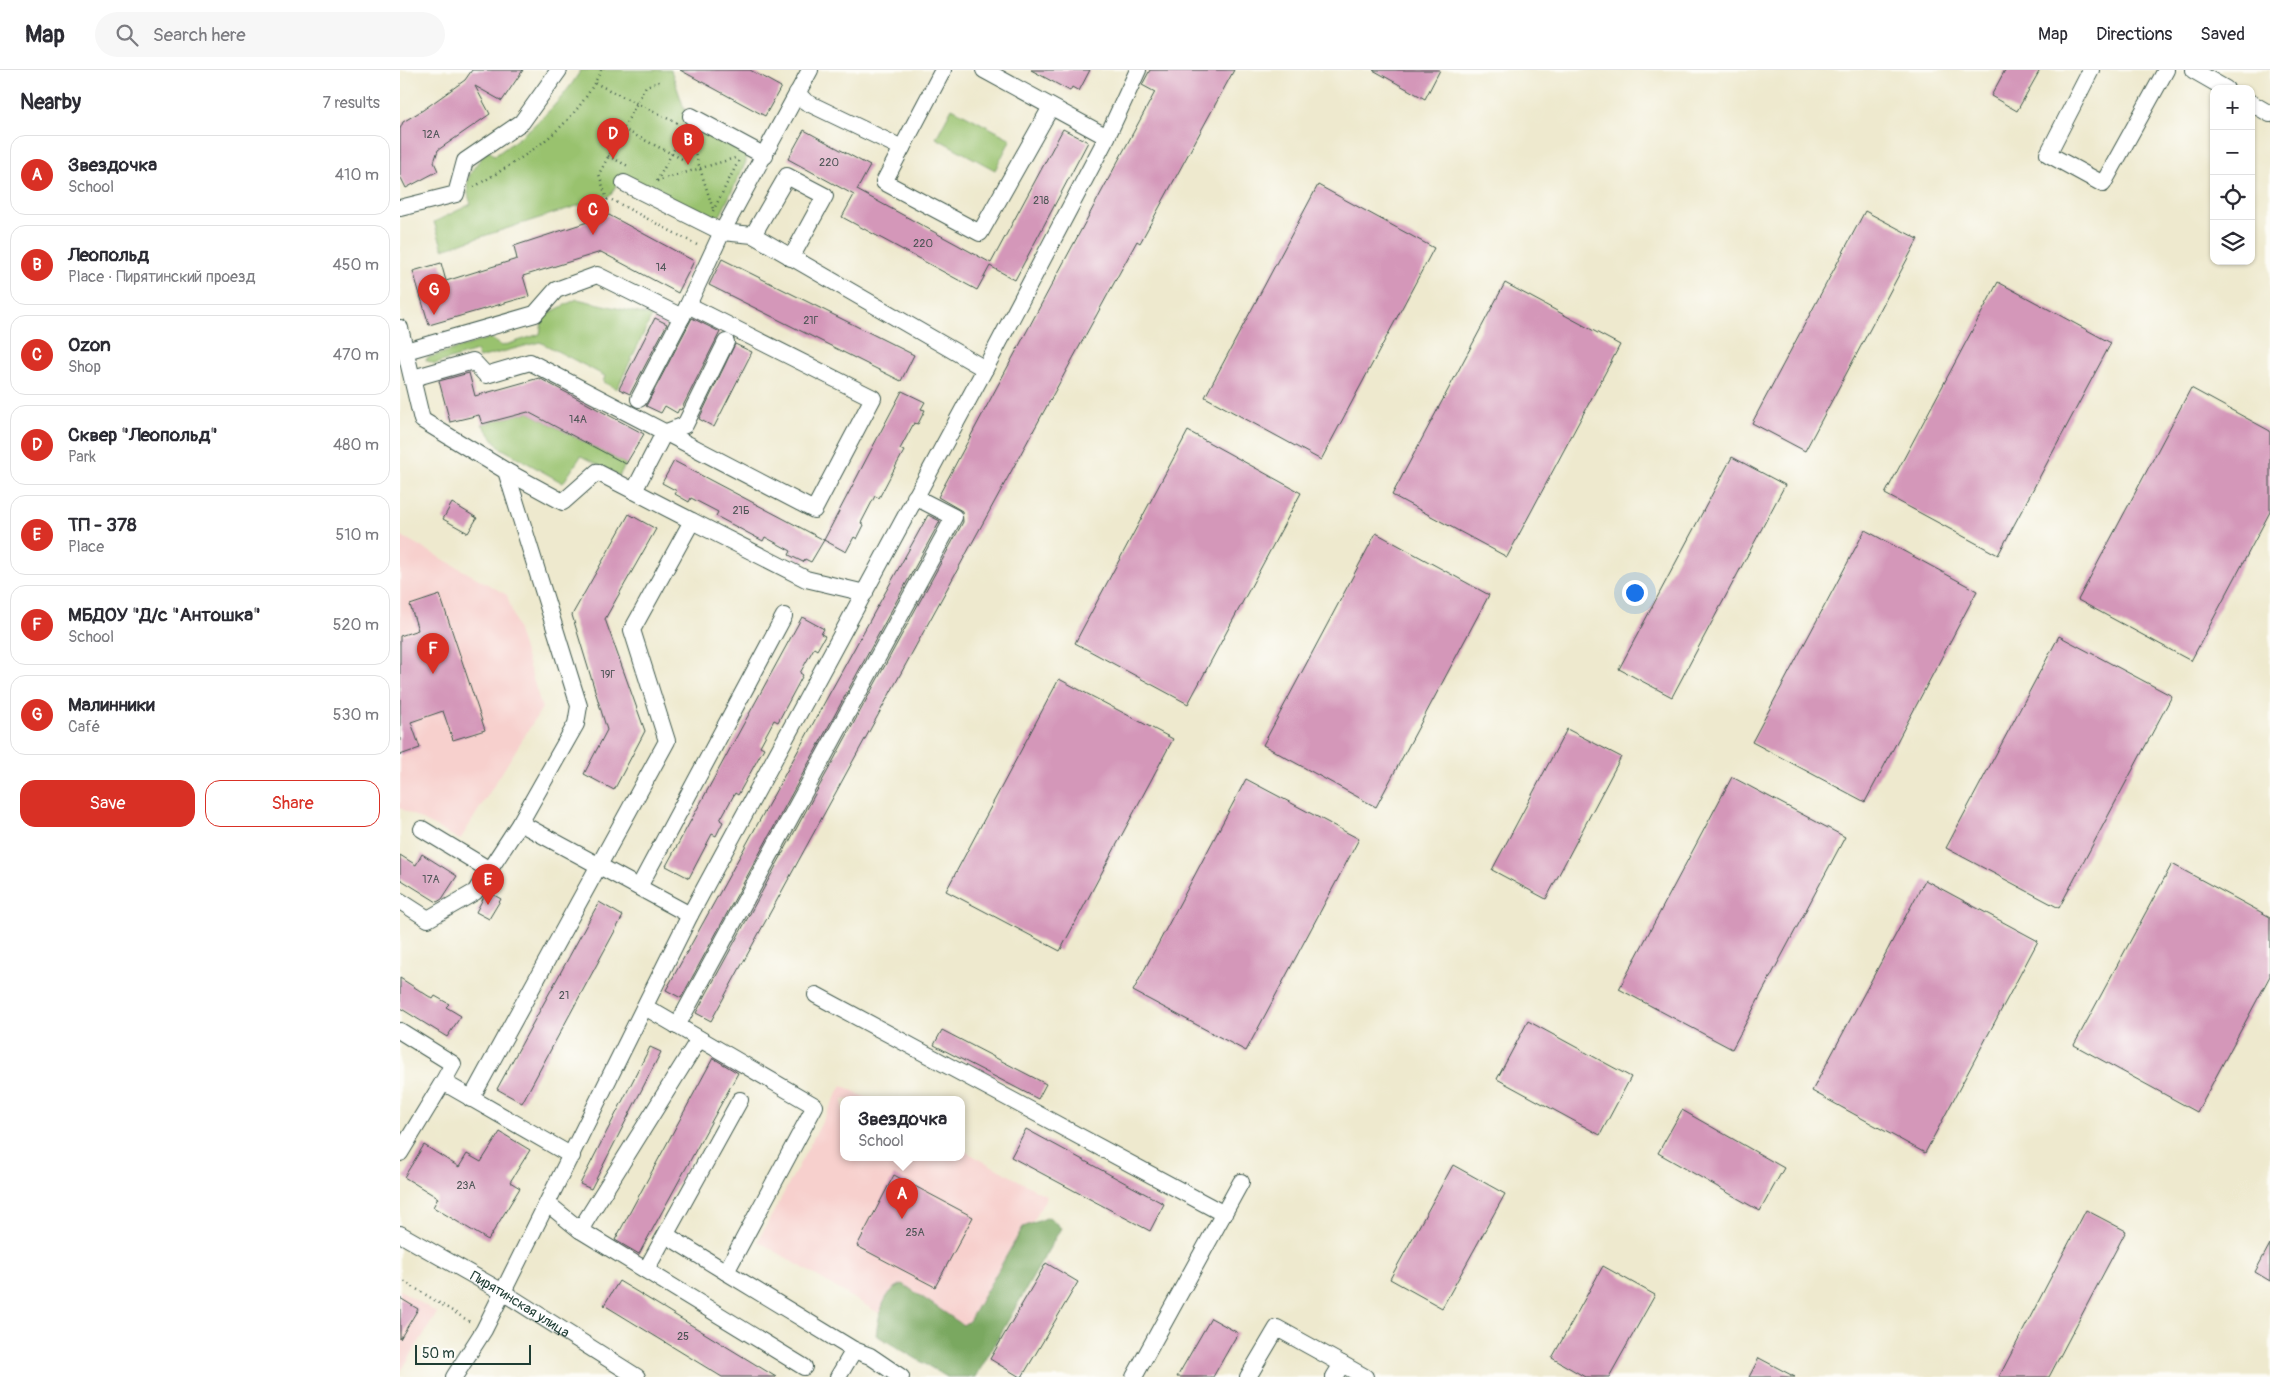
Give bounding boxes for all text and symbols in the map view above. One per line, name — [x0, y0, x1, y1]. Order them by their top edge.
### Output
search box — [95, 12, 445, 57]
text: Map — [25, 20, 65, 49]
icon: search — [113, 21, 141, 49]
text: Search here — [153, 23, 246, 47]
text: Map — [2038, 23, 2068, 46]
text: Directions — [2096, 23, 2172, 46]
text: Saved — [2200, 23, 2245, 46]
map controls — [2210, 85, 2255, 265]
button: + — [2210, 85, 2255, 130]
text: Nearby — [20, 89, 81, 116]
text: 7 results — [322, 93, 380, 113]
pin: D — [597, 118, 629, 159]
pin: B — [672, 124, 704, 165]
house number: 12А — [422, 128, 440, 141]
button: − — [2210, 130, 2255, 175]
text: Звездочка — [68, 153, 157, 177]
house number: 220 — [819, 156, 839, 169]
text: A — [32, 165, 42, 185]
text: 410 m — [335, 165, 379, 185]
button: locate — [2210, 175, 2255, 220]
text: School — [68, 177, 114, 197]
pin: C — [577, 194, 609, 235]
house number: 218 — [1033, 194, 1049, 207]
button: layers — [2210, 220, 2255, 265]
house number: 220 — [913, 237, 933, 250]
text: Леопольд — [68, 243, 149, 267]
text: B — [32, 255, 42, 275]
text: 450 m — [332, 255, 379, 275]
house number: 14 — [656, 261, 667, 274]
text: Place · Пирятинский проезд — [68, 267, 255, 287]
pin: G — [418, 274, 450, 315]
house number: 21Г — [803, 314, 819, 327]
text: Ozon — [68, 333, 111, 357]
text: C — [32, 345, 42, 365]
text: 470 m — [333, 345, 379, 365]
text: Shop — [68, 357, 101, 377]
house number: 14А — [569, 413, 587, 426]
text: Сквер "Леопольд" — [68, 423, 218, 447]
text: D — [32, 435, 42, 455]
text: 480 m — [333, 435, 379, 455]
text: Park — [68, 447, 96, 467]
house number: 21Б — [732, 504, 750, 517]
text: ТП - 378 — [68, 513, 137, 537]
text: E — [33, 525, 41, 545]
text: 510 m — [335, 525, 379, 545]
text: Place — [68, 537, 104, 557]
your location — [1622, 580, 1648, 606]
text: МБДОУ "Д/с "Антошка" — [68, 603, 261, 627]
text: F — [32, 615, 42, 635]
text: 520 m — [333, 615, 379, 635]
text: School — [68, 627, 114, 647]
pin: F — [417, 633, 449, 674]
house number: 19Г — [600, 668, 616, 681]
text: Малинники — [68, 693, 155, 717]
text: G — [32, 705, 42, 725]
text: 530 m — [333, 705, 379, 725]
text: Café — [68, 717, 100, 737]
button: Save — [20, 780, 195, 827]
button: Share — [205, 780, 380, 827]
pin: E — [472, 864, 504, 905]
house number: 17А — [422, 873, 440, 886]
house number: 21 — [559, 989, 569, 1002]
popup — [840, 1096, 965, 1161]
text: Звездочка — [858, 1107, 947, 1131]
text: School — [858, 1131, 904, 1151]
pin: A — [886, 1178, 918, 1219]
house number: 23А — [456, 1179, 476, 1192]
house number: 25А — [905, 1226, 925, 1239]
street label: Пирятинская улица — [467, 1267, 573, 1341]
house number: 25 — [677, 1330, 689, 1343]
scale bar — [415, 1342, 531, 1365]
text: 50 m — [422, 1345, 455, 1362]

